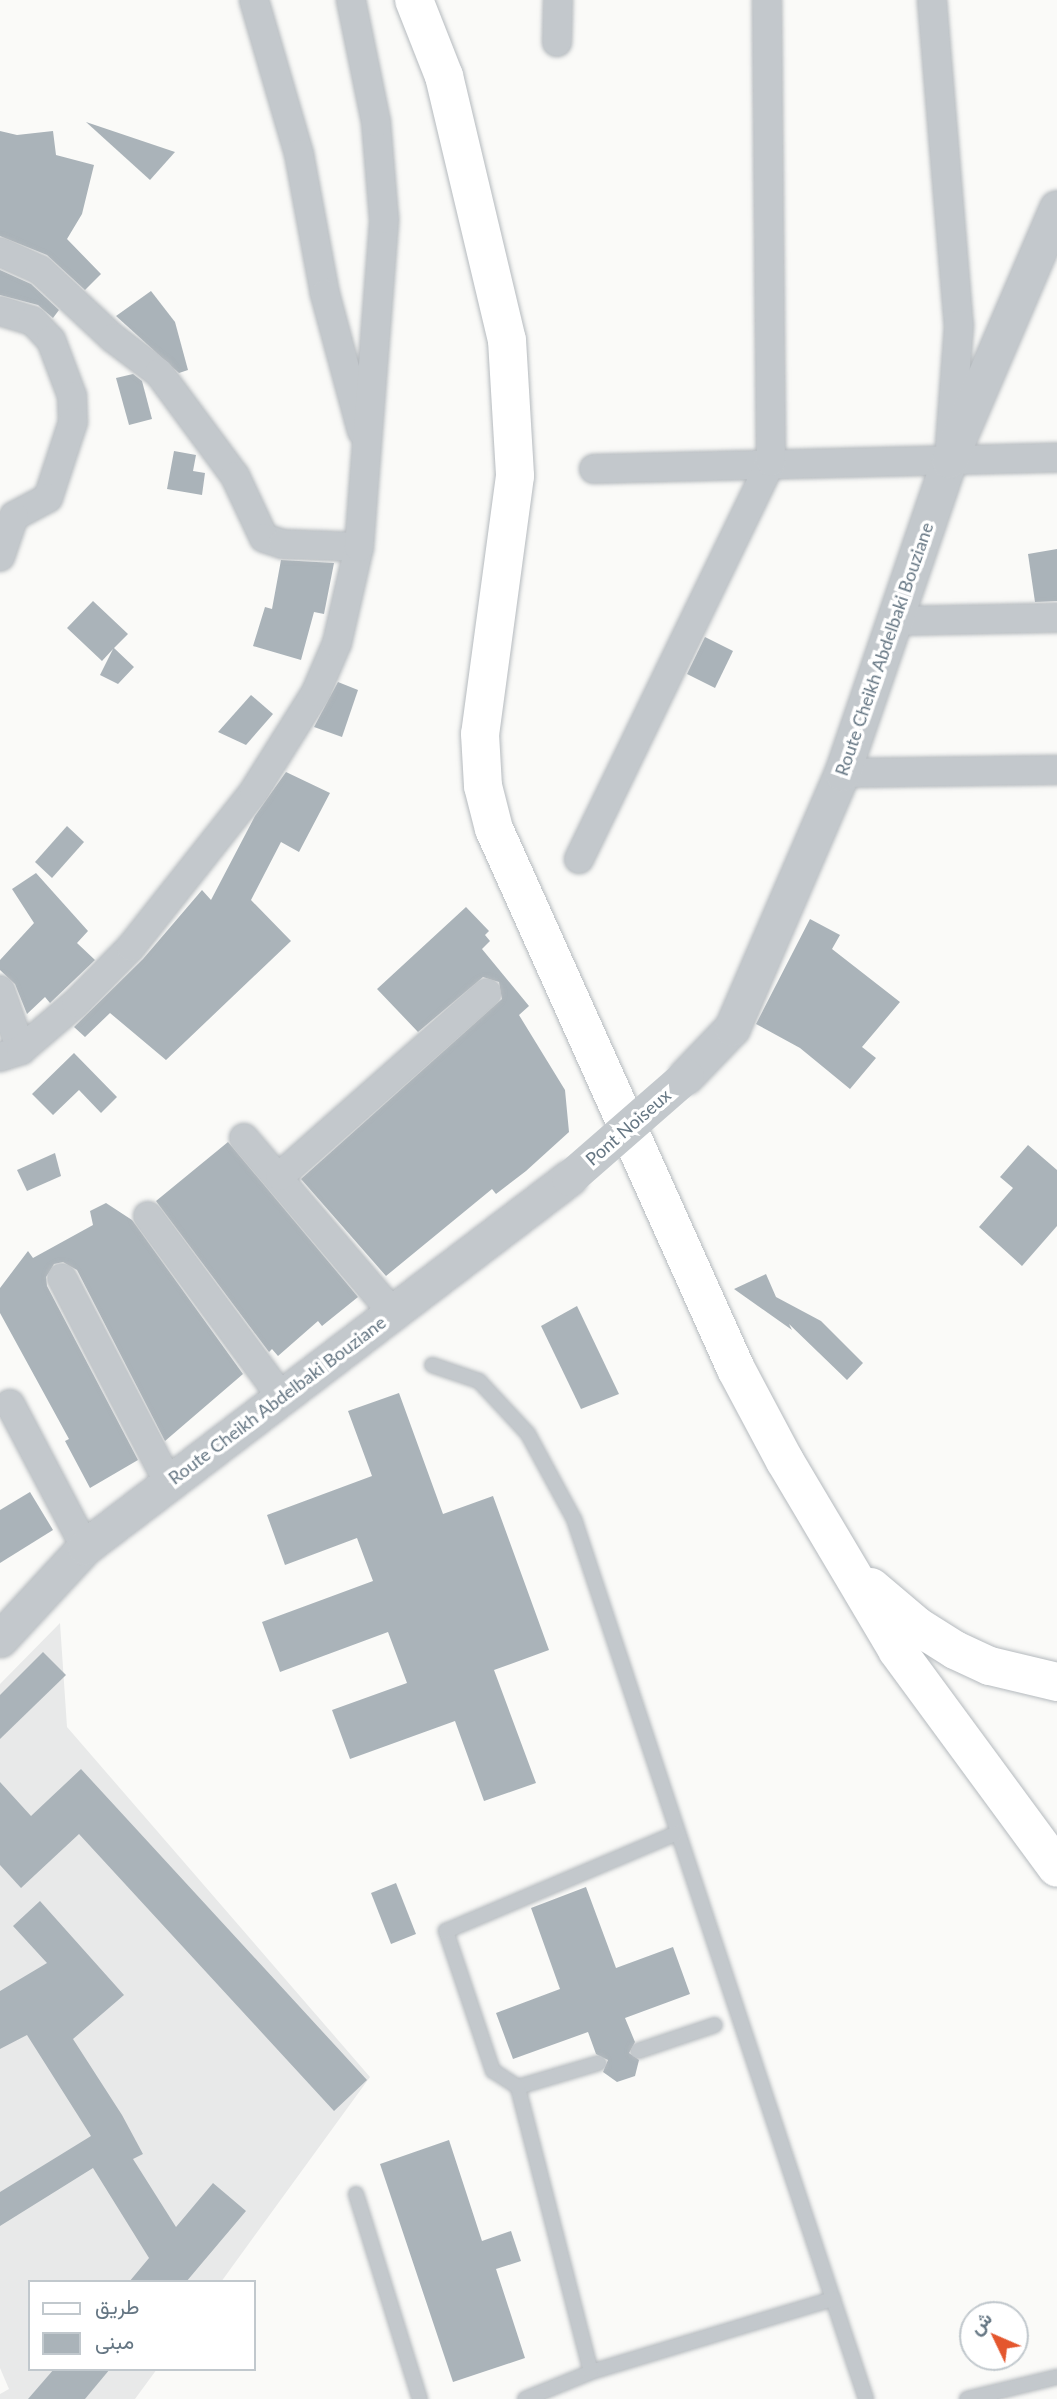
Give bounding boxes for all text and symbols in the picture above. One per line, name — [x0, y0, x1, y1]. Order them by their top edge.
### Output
street label: Route Cheikh Abdelbaki Bouziane — [830, 519, 938, 779]
street label: Pont Noiseux — [581, 1084, 675, 1170]
street label: Route Cheikh Abdelbaki Bouziane — [164, 1311, 390, 1489]
legend — [28, 2280, 256, 2371]
text: طريق — [95, 2293, 140, 2318]
north arrow — [959, 2301, 1029, 2371]
text: ش — [964, 2306, 996, 2339]
text: مبنى — [95, 2328, 134, 2353]

